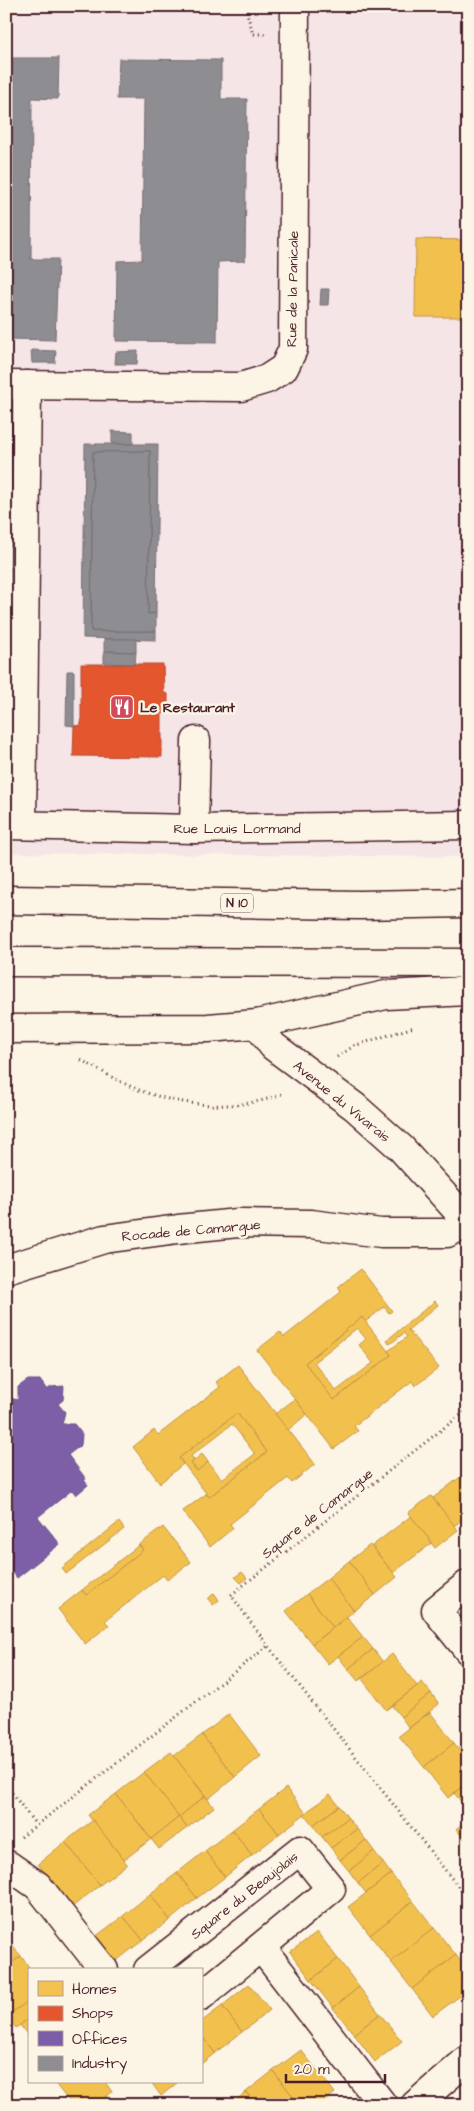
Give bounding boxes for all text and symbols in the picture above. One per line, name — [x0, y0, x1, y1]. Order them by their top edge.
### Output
street label: Rue de la Panicale — [282, 230, 304, 347]
restaurant icon: Le Restaurant — [109, 694, 135, 720]
place label: Le Restaurant — [140, 698, 235, 718]
street label: Rue Louis Lormand — [173, 819, 301, 839]
road number: N 10 — [221, 894, 253, 912]
street label: Avenue du Vivarais — [288, 1056, 394, 1147]
street label: Rocade de Camargue — [121, 1215, 262, 1247]
street label: Square de Camargue — [258, 1464, 378, 1564]
street label: Square du Beaujolais — [187, 1847, 303, 1944]
legend — [28, 1968, 202, 2084]
text: Homes — [72, 1979, 117, 2000]
text: Shops — [72, 2003, 114, 2024]
text: Offices — [72, 2029, 128, 2050]
scale bar — [286, 2051, 385, 2083]
text: Industry — [72, 2053, 127, 2075]
text: 20 m — [294, 2059, 330, 2080]

